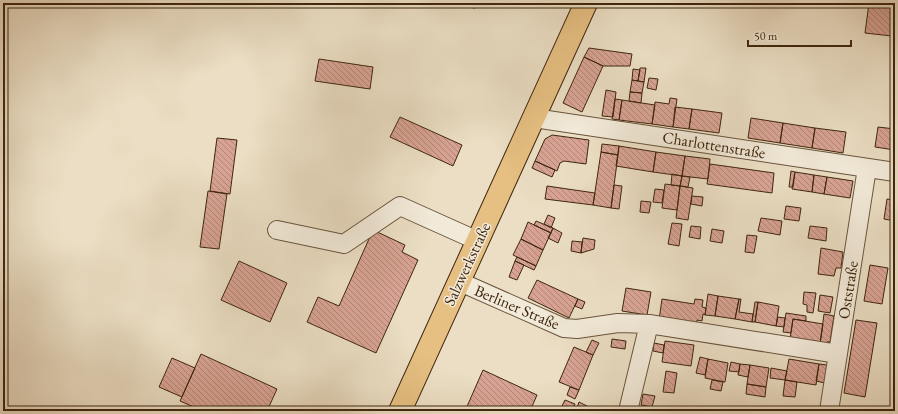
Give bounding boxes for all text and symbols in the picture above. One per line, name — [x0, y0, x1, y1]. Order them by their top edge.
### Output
scale bar — [748, 22, 851, 48]
text: 50 m — [754, 28, 778, 44]
street label: Charlottenstraße — [661, 126, 767, 164]
street label: Salzwerkstraße — [439, 219, 495, 309]
street label: Oststraße — [833, 259, 863, 321]
street label: Berliner Straße — [471, 280, 563, 334]

